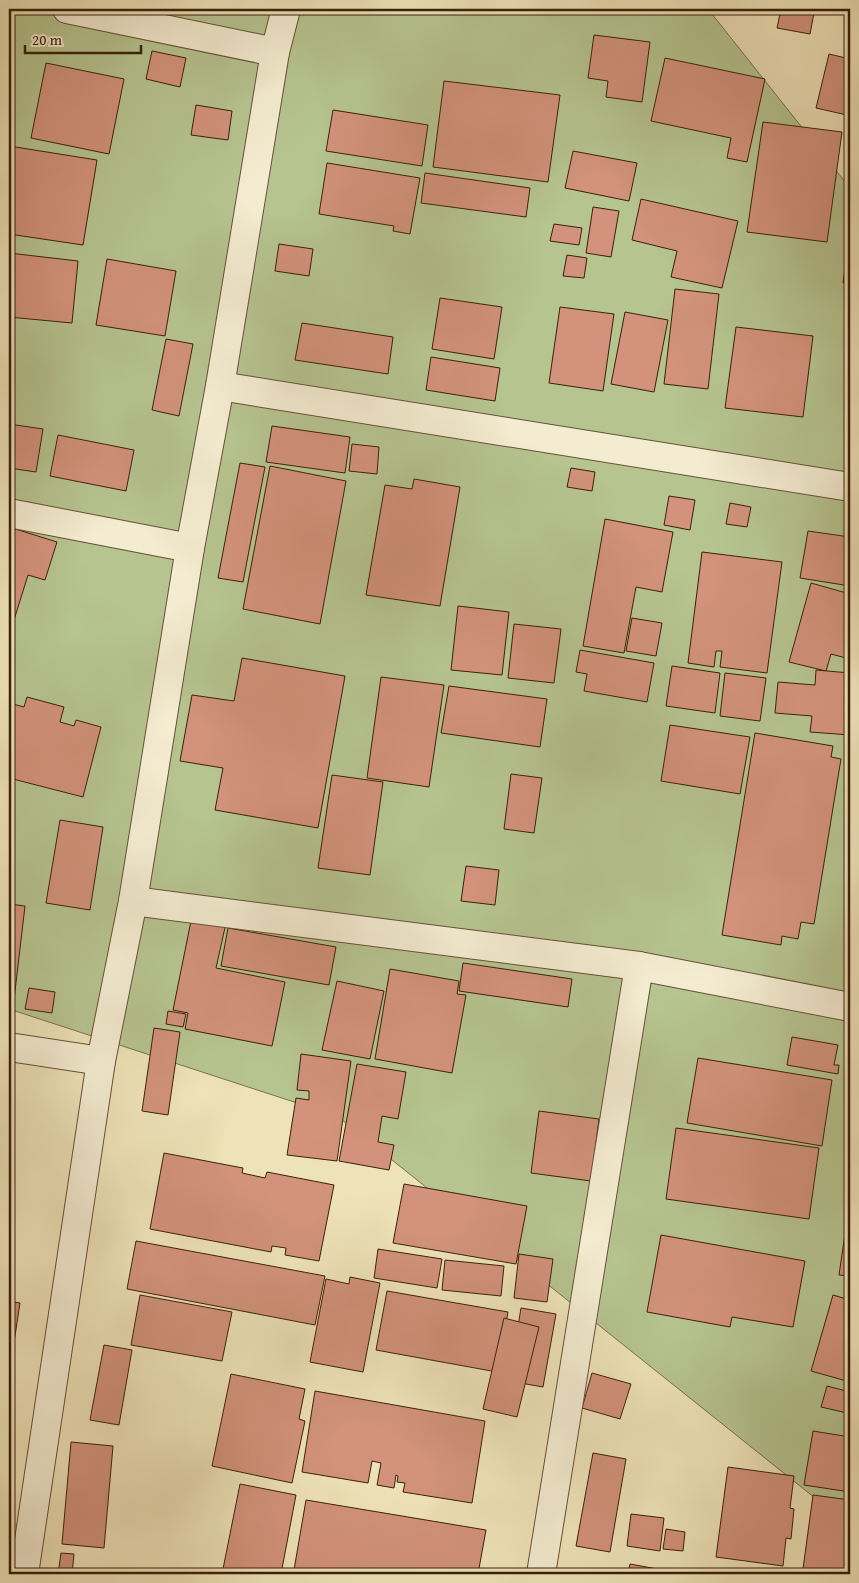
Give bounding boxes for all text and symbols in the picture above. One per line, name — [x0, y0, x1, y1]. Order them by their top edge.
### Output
scale bar — [25, 22, 141, 54]
text: 20 m — [32, 29, 63, 50]

